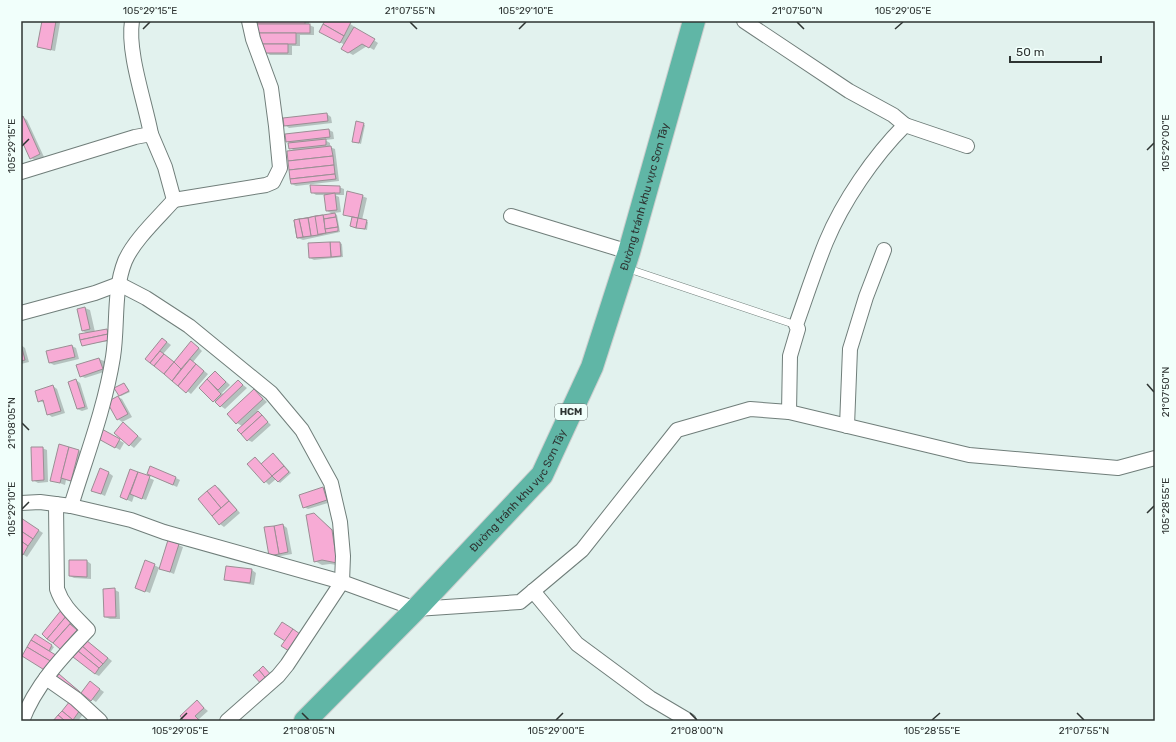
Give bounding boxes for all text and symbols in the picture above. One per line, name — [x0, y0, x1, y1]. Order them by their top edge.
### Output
text: 105°29'15"E — [123, 5, 177, 17]
text: 21°07'55"N — [385, 5, 435, 17]
text: 105°29'10"E — [499, 5, 553, 17]
text: 21°07'50"N — [772, 5, 822, 17]
text: 105°29'05"E — [875, 5, 931, 17]
scale bar — [1010, 38, 1101, 64]
text: 50 m — [1016, 45, 1044, 59]
text: 105°29'00"E — [1160, 115, 1172, 171]
text: 105°29'15"E — [6, 119, 18, 173]
street label: Đường tránh khu vực Sơn Tây — [617, 121, 672, 272]
text: 21°07'50"N — [1160, 367, 1172, 417]
text: 21°08'05"N — [6, 397, 18, 449]
road number: HCM — [555, 404, 587, 420]
street label: Đường tránh khu vực Sơn Tây — [467, 427, 569, 555]
text: 105°28'55"E — [1160, 478, 1172, 534]
text: 105°29'10"E — [6, 482, 18, 536]
text: 105°29'05"E — [152, 725, 208, 737]
text: 21°08'05"N — [283, 725, 335, 737]
text: 105°29'00"E — [528, 725, 584, 737]
text: 21°08'00"N — [671, 725, 723, 737]
text: 105°28'55"E — [904, 725, 960, 737]
text: 21°07'55"N — [1059, 725, 1109, 737]

